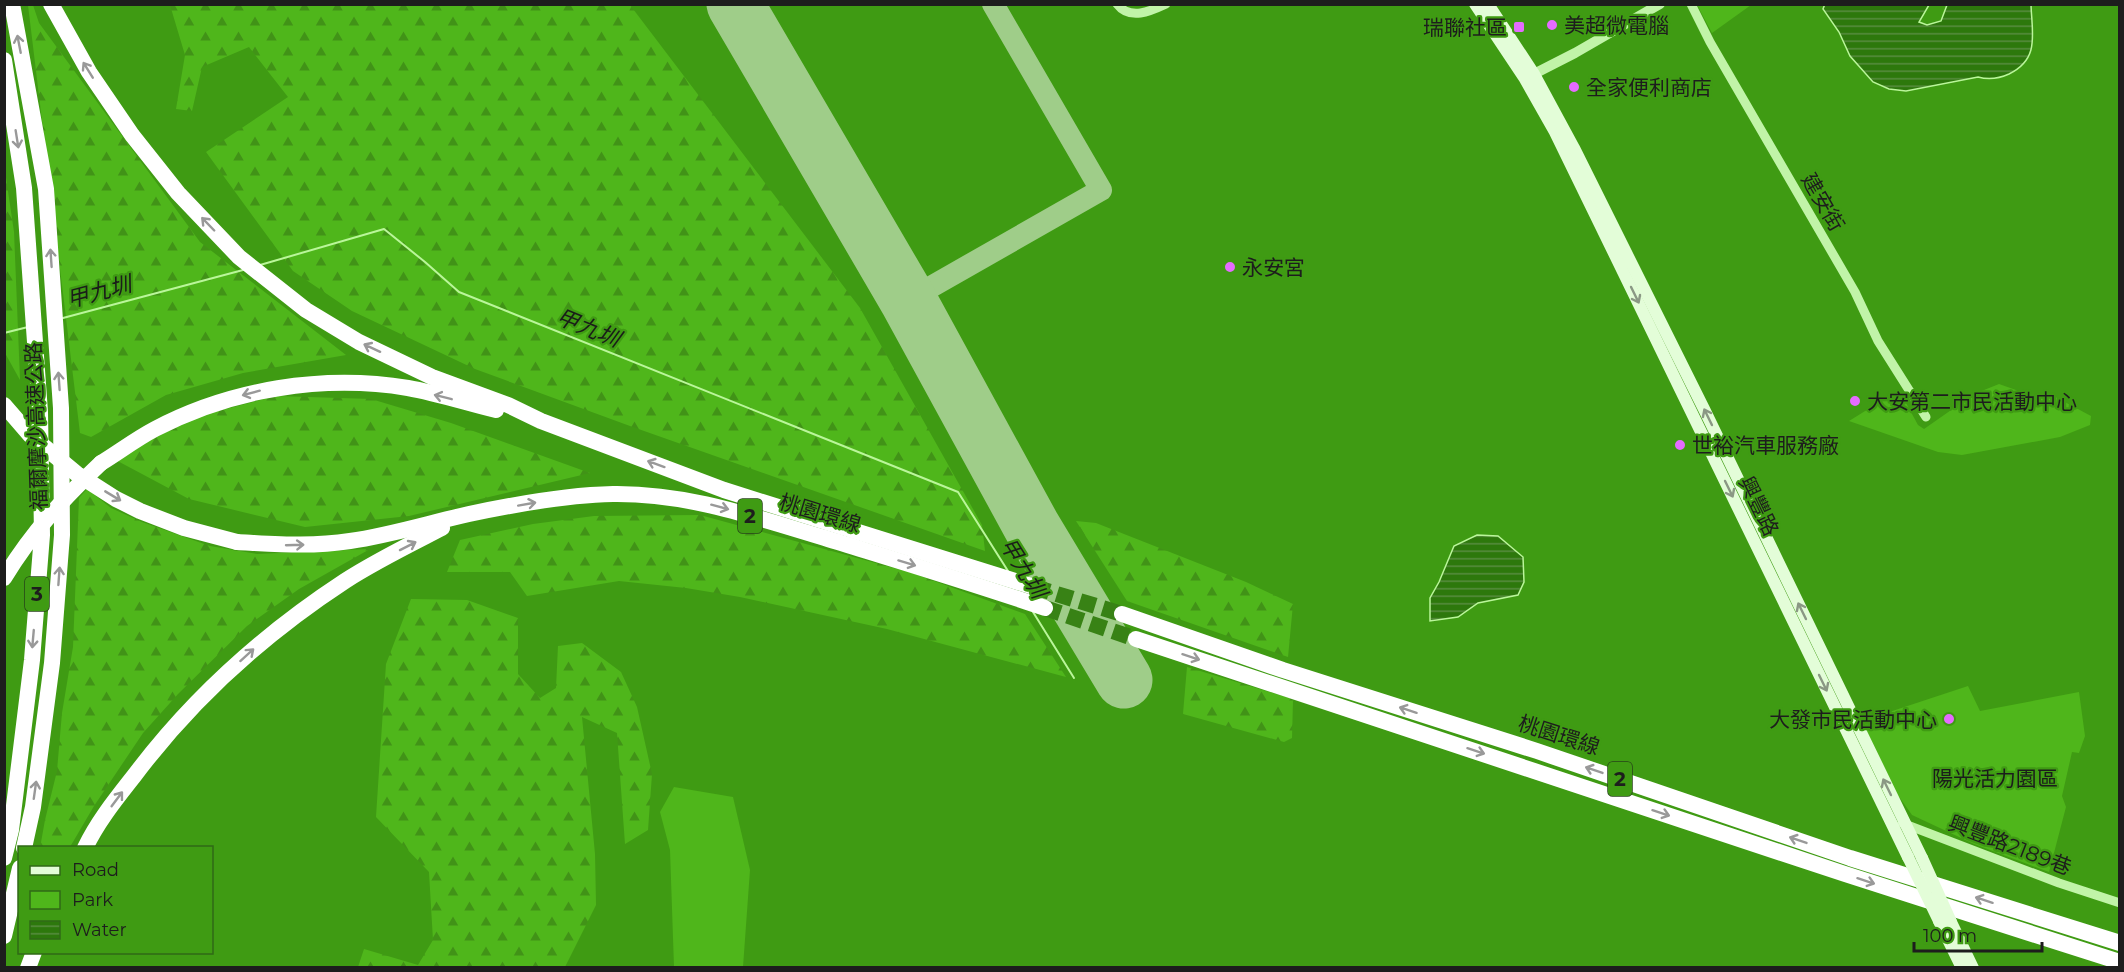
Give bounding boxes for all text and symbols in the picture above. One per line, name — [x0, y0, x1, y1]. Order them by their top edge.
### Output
place label: 美超微電腦 — [1564, 13, 1669, 38]
place label: 瑞聯社區 — [1423, 15, 1507, 40]
marker: 美超微電腦 — [1545, 18, 1559, 32]
marker: 瑞聯社區 — [1512, 20, 1526, 34]
one-way arrow — [13, 35, 24, 55]
one-way arrow — [82, 62, 94, 79]
place label: 全家便利商店 — [1586, 75, 1712, 100]
marker: 全家便利商店 — [1567, 80, 1581, 94]
one-way arrow — [11, 128, 22, 148]
street label: 建安街 — [1796, 168, 1850, 236]
one-way arrow — [200, 216, 215, 231]
one-way arrow — [45, 248, 56, 268]
place label: 永安宮 — [1242, 255, 1305, 280]
marker: 永安宮 — [1223, 260, 1237, 274]
water label: 甲九圳 — [64, 270, 137, 314]
one-way arrow — [1629, 285, 1641, 303]
water label: 甲九圳 — [552, 303, 626, 354]
street label: 福爾摩沙高速公路 — [21, 342, 51, 510]
one-way arrow — [363, 342, 381, 354]
one-way arrow — [53, 371, 64, 391]
one-way arrow — [241, 388, 260, 400]
place label: 大安第二市民活動中心 — [1867, 389, 2077, 414]
one-way arrow — [434, 390, 453, 402]
marker: 大安第二市民活動中心 — [1848, 394, 1862, 408]
one-way arrow — [1701, 408, 1713, 426]
place label: 世裕汽車服務廠 — [1692, 433, 1839, 458]
marker: 世裕汽車服務廠 — [1673, 438, 1687, 452]
one-way arrow — [647, 458, 666, 469]
street label: 興豐路 — [1734, 472, 1784, 540]
one-way arrow — [1723, 480, 1735, 498]
street label: 桃園環線 — [776, 489, 864, 537]
one-way arrow — [104, 491, 121, 503]
one-way arrow — [516, 498, 536, 509]
road number: 2 — [738, 499, 762, 533]
one-way arrow — [710, 502, 729, 513]
water label: 甲九圳 — [994, 533, 1054, 606]
one-way arrow — [285, 539, 305, 551]
one-way arrow — [399, 539, 417, 551]
one-way arrow — [897, 559, 916, 570]
one-way arrow — [54, 566, 65, 586]
road number: 3 — [25, 577, 49, 611]
one-way arrow — [1795, 603, 1807, 621]
one-way arrow — [28, 628, 39, 648]
one-way arrow — [240, 648, 255, 662]
one-way arrow — [1181, 653, 1200, 664]
one-way arrow — [1818, 674, 1830, 692]
one-way arrow — [1399, 703, 1418, 714]
place label: 大發市民活動中心 — [1769, 707, 1937, 732]
street label: 桃園環線 — [1515, 710, 1603, 760]
marker: 大發市民活動中心 — [1942, 712, 1956, 726]
one-way arrow — [1466, 746, 1485, 757]
road number: 2 — [1608, 762, 1632, 796]
one-way arrow — [1585, 764, 1604, 775]
park label: 陽光活力園區 — [1932, 766, 2058, 791]
one-way arrow — [1881, 778, 1892, 796]
one-way arrow — [30, 781, 41, 801]
one-way arrow — [110, 791, 123, 807]
one-way arrow — [1651, 808, 1670, 819]
street label: 興豐路2189巷 — [1945, 810, 2075, 880]
one-way arrow — [1789, 834, 1808, 845]
legend — [18, 846, 213, 954]
text: Road — [72, 859, 119, 881]
one-way arrow — [1856, 876, 1875, 887]
text: Park — [72, 889, 113, 911]
one-way arrow — [1975, 894, 1994, 905]
scale bar — [1914, 915, 2042, 953]
text: Water — [72, 919, 127, 941]
text: 100 m — [1923, 925, 1977, 947]

